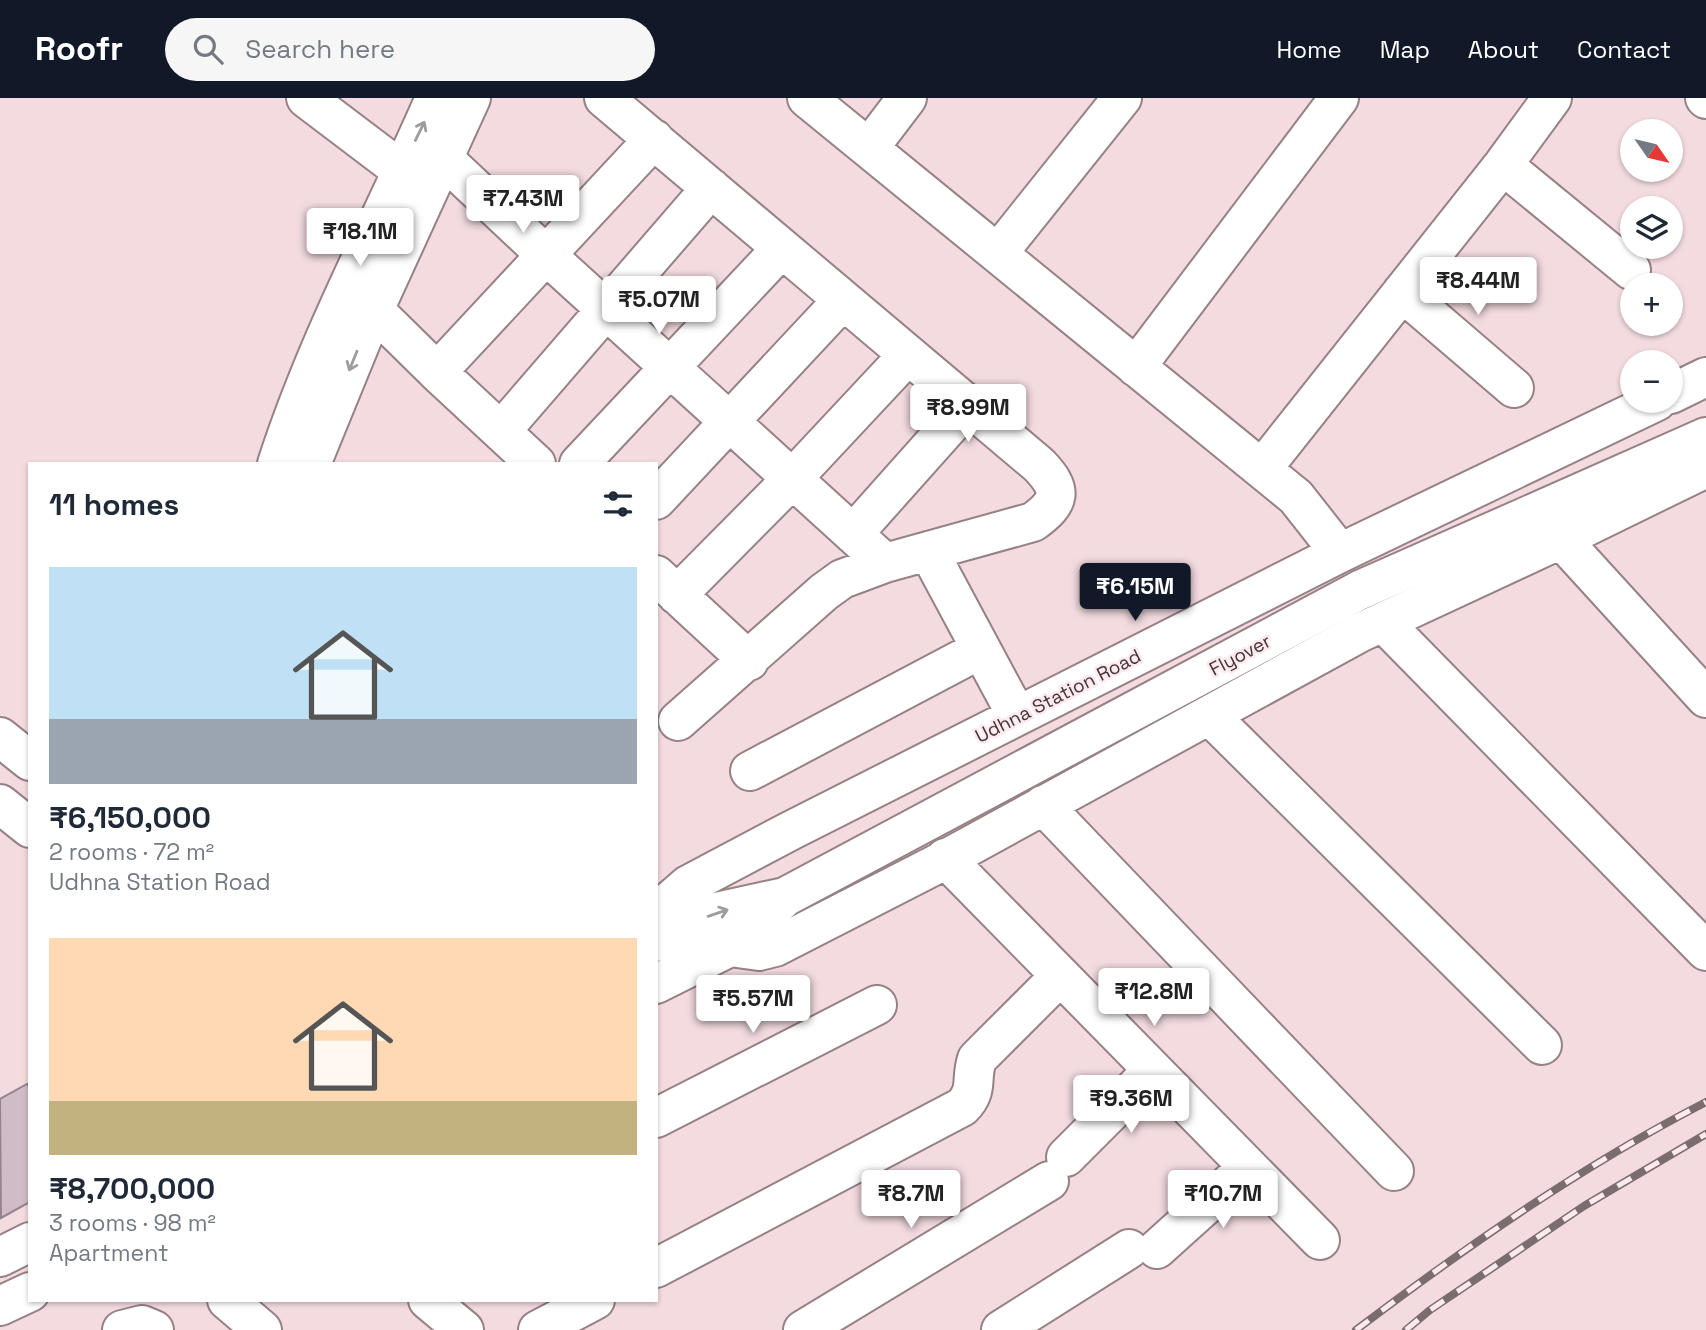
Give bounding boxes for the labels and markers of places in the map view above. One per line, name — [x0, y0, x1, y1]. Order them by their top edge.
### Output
pin: ₹7.43M — [466, 176, 580, 235]
pin: ₹18.1M — [303, 208, 417, 268]
pin: ₹8.44M — [1421, 258, 1535, 317]
pin: ₹5.07M — [602, 276, 716, 336]
pin: ₹8.99M — [911, 384, 1025, 444]
pin: ₹6.15M — [1078, 564, 1192, 623]
pin: ₹12.8M — [1097, 968, 1211, 1028]
pin: ₹5.57M — [696, 976, 810, 1035]
pin: ₹9.36M — [1074, 1076, 1188, 1135]
pin: ₹8.7M — [862, 1170, 960, 1230]
pin: ₹10.7M — [1166, 1170, 1280, 1230]

